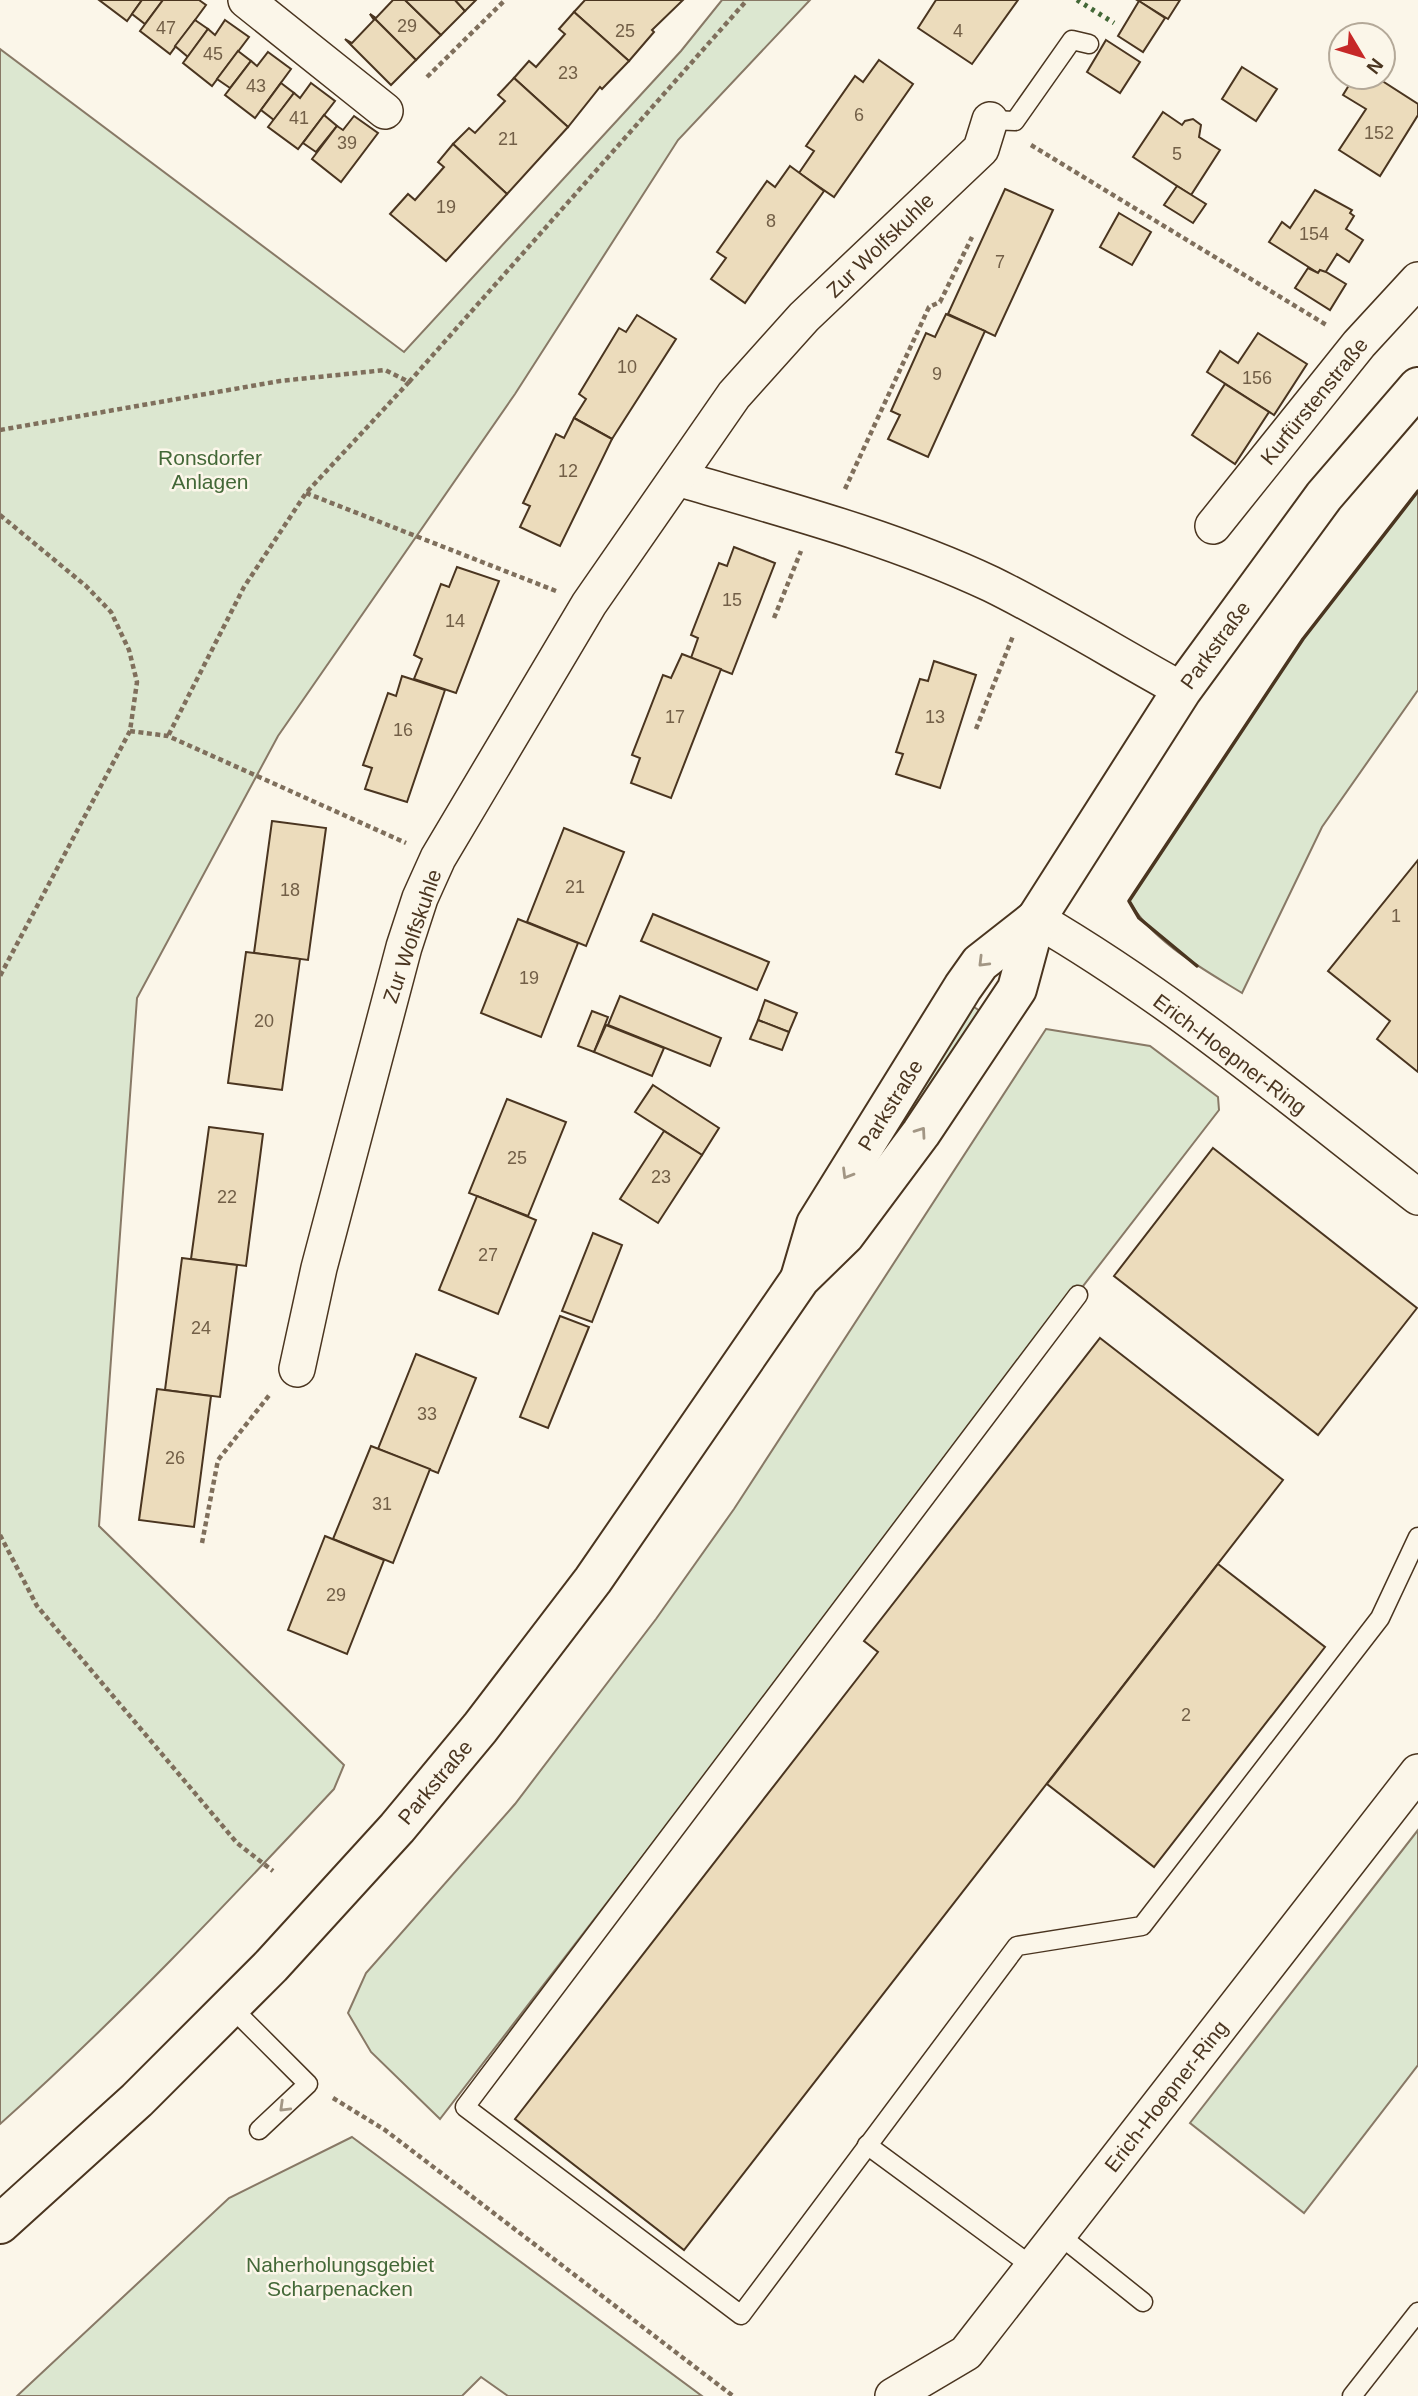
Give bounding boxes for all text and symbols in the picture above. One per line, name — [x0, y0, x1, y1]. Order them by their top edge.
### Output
house number: 29 — [397, 16, 417, 36]
house number: 47 — [156, 18, 176, 38]
house number: 25 — [615, 21, 635, 41]
house number: 4 — [953, 21, 963, 41]
north arrow — [1327, 21, 1397, 91]
house number: 45 — [203, 44, 223, 64]
text: N — [1363, 54, 1388, 78]
house number: 23 — [558, 63, 578, 83]
house number: 43 — [246, 76, 266, 96]
house number: 6 — [854, 105, 864, 125]
house number: 41 — [289, 108, 309, 128]
house number: 152 — [1364, 123, 1394, 143]
house number: 21 — [498, 129, 518, 149]
house number: 39 — [337, 133, 357, 153]
house number: 5 — [1172, 144, 1182, 164]
street label: Zur Wolfskuhle — [822, 188, 938, 302]
house number: 19 — [436, 197, 456, 217]
house number: 8 — [766, 211, 776, 231]
house number: 154 — [1299, 224, 1329, 244]
house number: 7 — [995, 252, 1005, 272]
street label: Kurfürstenstraße — [1256, 333, 1372, 469]
house number: 10 — [617, 357, 637, 377]
house number: 9 — [932, 364, 942, 384]
house number: 156 — [1242, 368, 1272, 388]
park label: Ronsdorfer Anlagen — [158, 446, 262, 493]
house number: 12 — [558, 461, 578, 481]
house number: 15 — [722, 590, 742, 610]
street label: Parkstraße — [1176, 597, 1254, 693]
house number: 14 — [445, 611, 465, 631]
house number: 17 — [665, 707, 685, 727]
house number: 13 — [925, 707, 945, 727]
house number: 16 — [393, 720, 413, 740]
street label: Zur Wolfskuhle — [378, 866, 446, 1006]
house number: 21 — [565, 877, 585, 897]
house number: 18 — [280, 880, 300, 900]
house number: 1 — [1391, 906, 1401, 926]
one-way arrow — [978, 954, 991, 967]
house number: 19 — [519, 968, 539, 988]
street label: Erich-Hoepner-Ring — [1149, 989, 1311, 1119]
house number: 20 — [254, 1011, 274, 1031]
street label: Parkstraße — [853, 1055, 927, 1155]
one-way arrow — [913, 1127, 925, 1140]
house number: 25 — [507, 1148, 527, 1168]
one-way arrow — [842, 1166, 855, 1179]
house number: 23 — [651, 1167, 671, 1187]
house number: 22 — [217, 1187, 237, 1207]
house number: 27 — [478, 1245, 498, 1265]
house number: 24 — [191, 1318, 211, 1338]
house number: 33 — [417, 1404, 437, 1424]
house number: 26 — [165, 1448, 185, 1468]
house number: 31 — [372, 1494, 392, 1514]
house number: 29 — [326, 1585, 346, 1605]
house number: 2 — [1181, 1705, 1191, 1725]
street label: Parkstraße — [393, 1735, 477, 1829]
street label: Erich-Hoepner-Ring — [1100, 2016, 1232, 2176]
one-way arrow — [279, 2099, 292, 2111]
park label: Naherholungsgebiet Scharpenacken — [246, 2253, 434, 2300]

